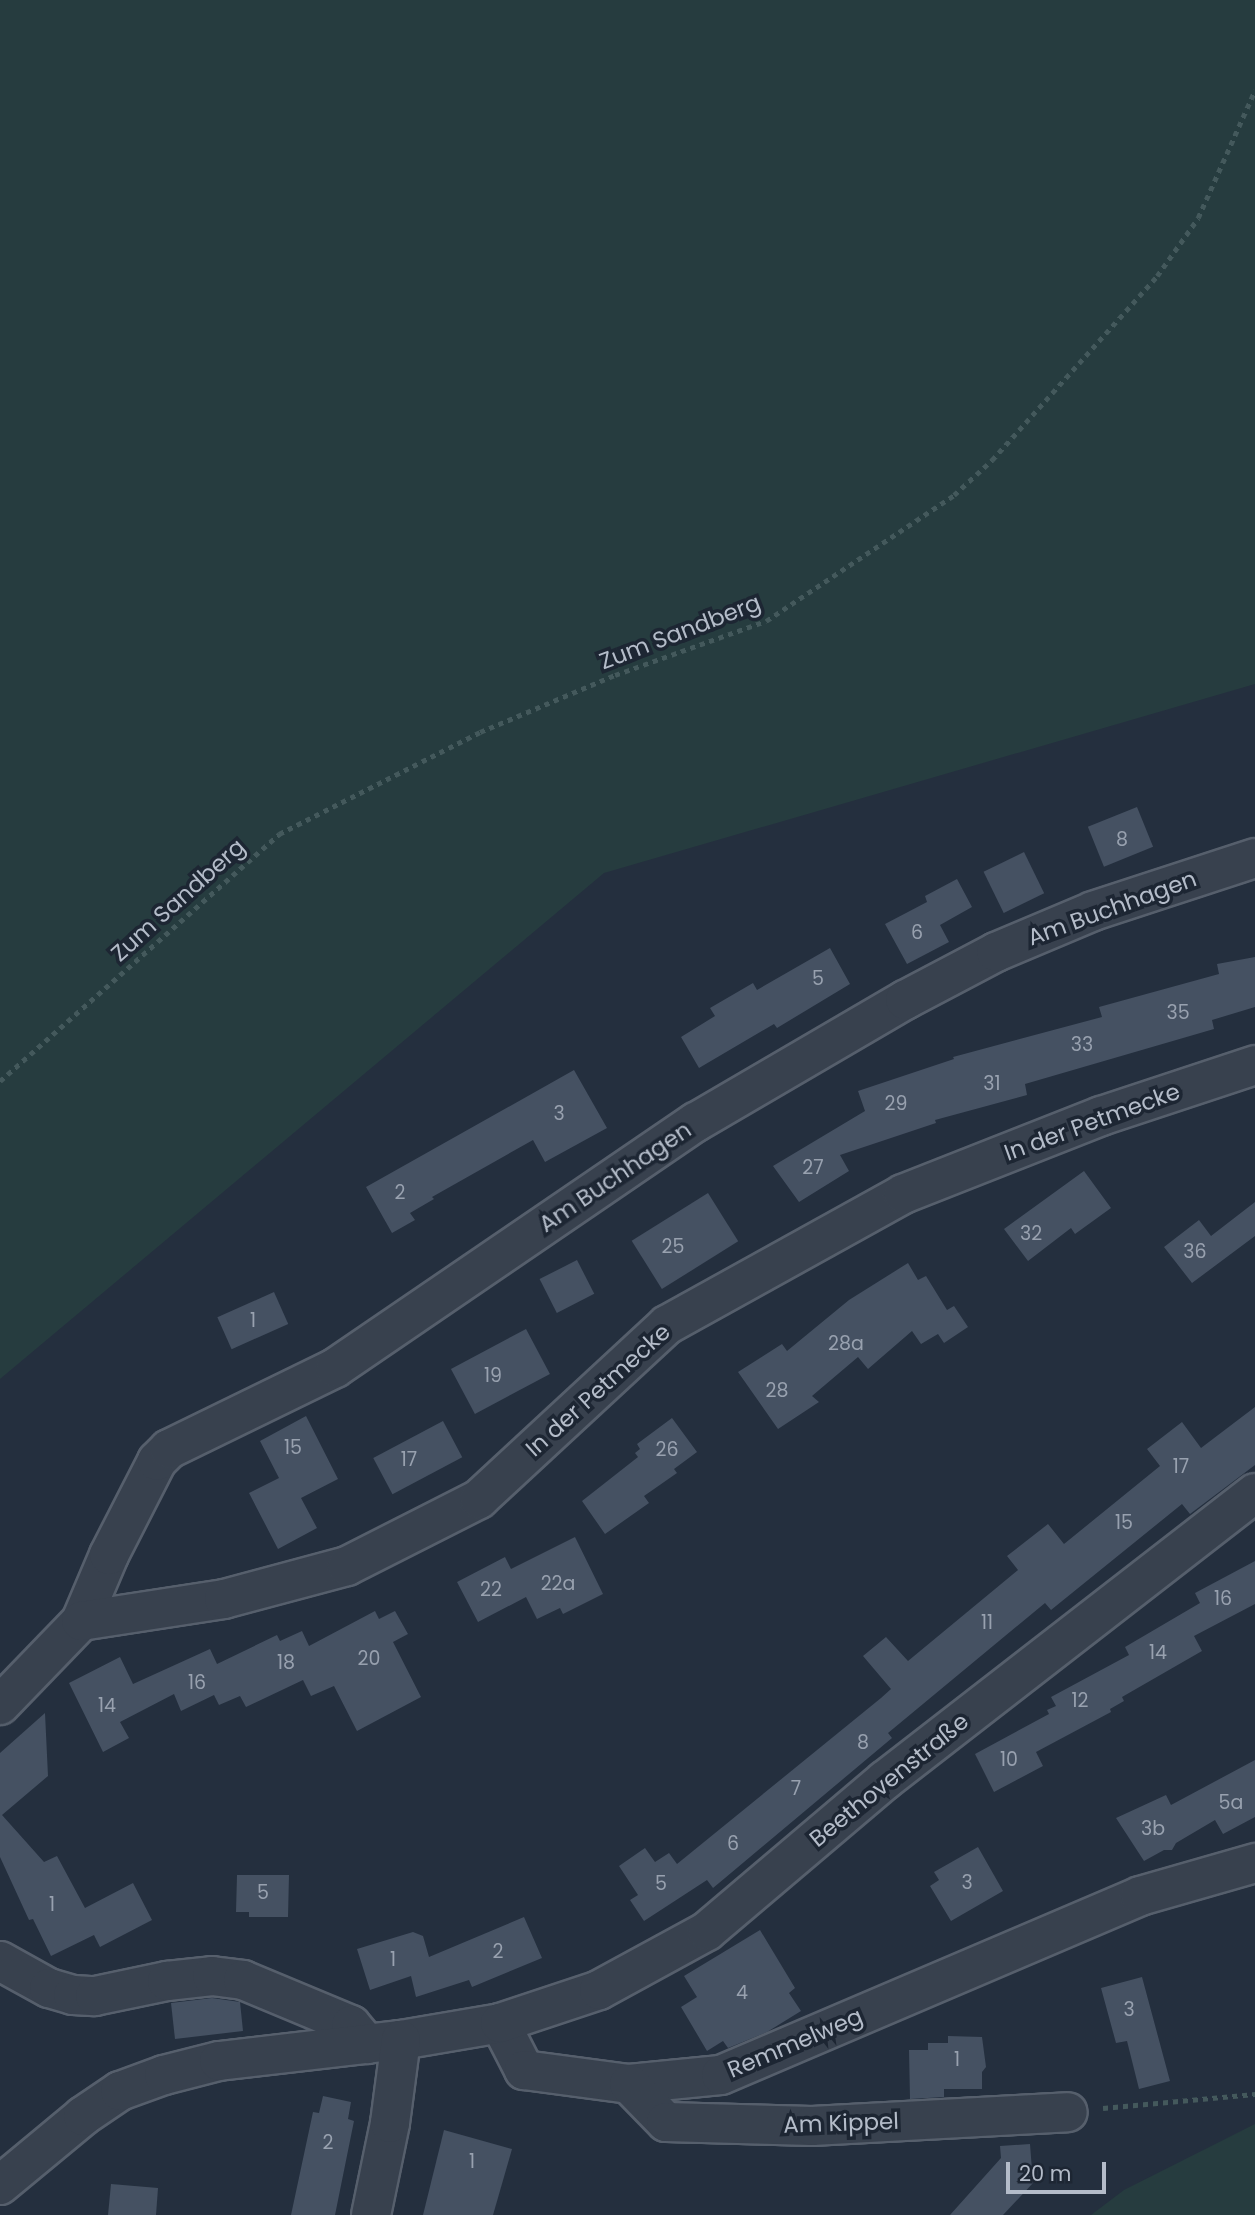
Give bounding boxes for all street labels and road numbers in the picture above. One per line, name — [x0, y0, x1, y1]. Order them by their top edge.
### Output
street label: Zum Sandberg — [596, 589, 764, 675]
street label: Zum Sandberg — [106, 833, 250, 967]
street label: Am Buchhagen — [1024, 865, 1200, 951]
street label: In der Petmecke — [1000, 1077, 1184, 1167]
street label: Am Buchhagen — [534, 1116, 696, 1238]
street label: In der Petmecke — [520, 1318, 676, 1462]
street label: Beethovenstraße — [804, 1707, 974, 1853]
street label: Remmelweg — [723, 2002, 867, 2084]
street label: Am Kippel — [783, 2107, 899, 2139]

